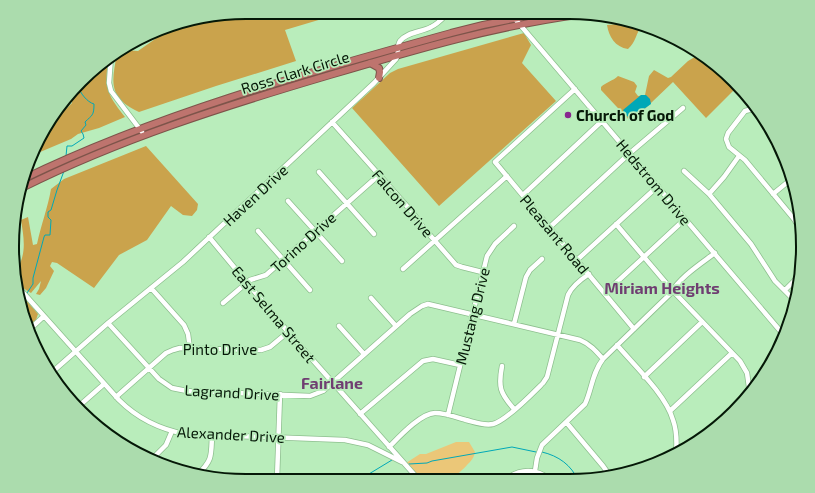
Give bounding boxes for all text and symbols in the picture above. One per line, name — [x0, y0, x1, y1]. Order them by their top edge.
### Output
street label: Ross Clark Circle — [239, 47, 351, 97]
place label: Church of God — [576, 106, 674, 124]
marker: Church of God — [563, 110, 573, 120]
street label: Hedstrom Drive — [613, 135, 695, 229]
street label: Haven Drive — [219, 161, 291, 229]
street label: Falcon Drive — [369, 165, 437, 241]
street label: Pleasant Road — [517, 191, 593, 277]
street label: Torino Drive — [267, 208, 339, 276]
street label: East Selma Street — [228, 262, 320, 366]
street label: Mustang Drive — [451, 266, 493, 366]
district label: Miriam Heights — [604, 278, 720, 297]
street label: Pinto Drive — [183, 340, 257, 358]
district label: Fairlane — [301, 373, 363, 392]
street label: Lagrand Drive — [184, 381, 280, 403]
street label: Alexander Drive — [177, 422, 285, 446]

